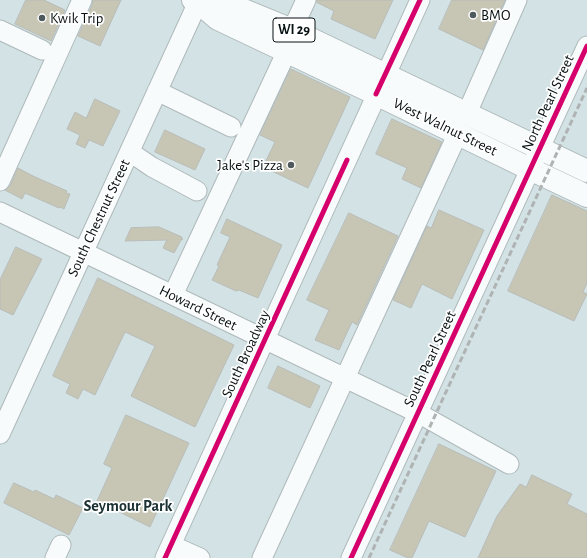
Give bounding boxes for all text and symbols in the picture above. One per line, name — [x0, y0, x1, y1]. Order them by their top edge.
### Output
place label: BMO — [481, 6, 510, 24]
place label: Kwik Trip — [50, 9, 103, 27]
marker: BMO — [468, 10, 478, 20]
marker: Kwik Trip — [37, 13, 47, 23]
road number: WI 29 — [273, 18, 315, 42]
street label: North Pearl Street — [518, 52, 578, 154]
street label: West Walnut Street — [390, 94, 500, 160]
street label: South Chestnut Street — [64, 156, 134, 280]
place label: Jake's Pizza — [217, 156, 283, 174]
marker: Jake's Pizza — [286, 160, 296, 170]
street label: Howard Street — [156, 281, 240, 335]
street label: South Broadway — [218, 307, 274, 401]
street label: South Pearl Street — [400, 308, 460, 410]
district label: Seymour Park — [84, 496, 172, 516]

